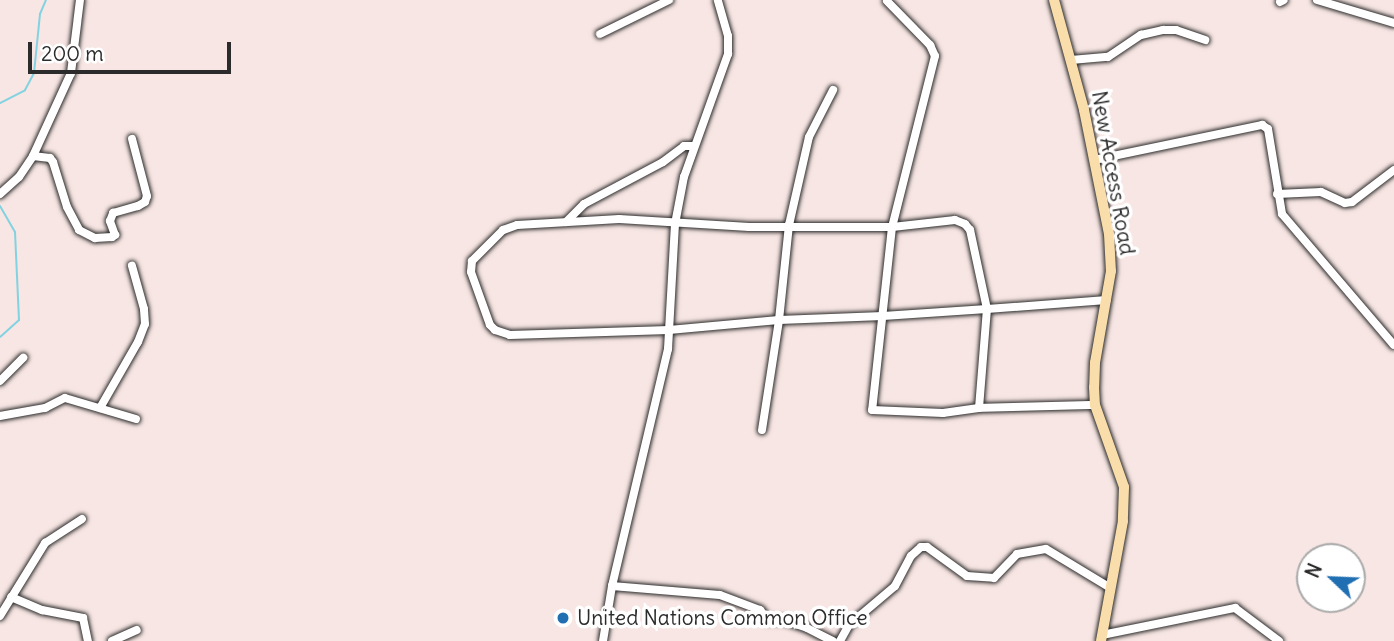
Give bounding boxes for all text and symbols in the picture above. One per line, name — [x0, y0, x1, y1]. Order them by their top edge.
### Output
scale bar — [32, 28, 234, 72]
text: 200 m — [41, 40, 104, 67]
street label: New Access Road — [1086, 89, 1140, 257]
north arrow — [1296, 543, 1366, 613]
text: N — [1300, 560, 1327, 581]
place label: United Nations Common Office — [577, 605, 868, 631]
marker: United Nations Common Office — [555, 610, 571, 626]

